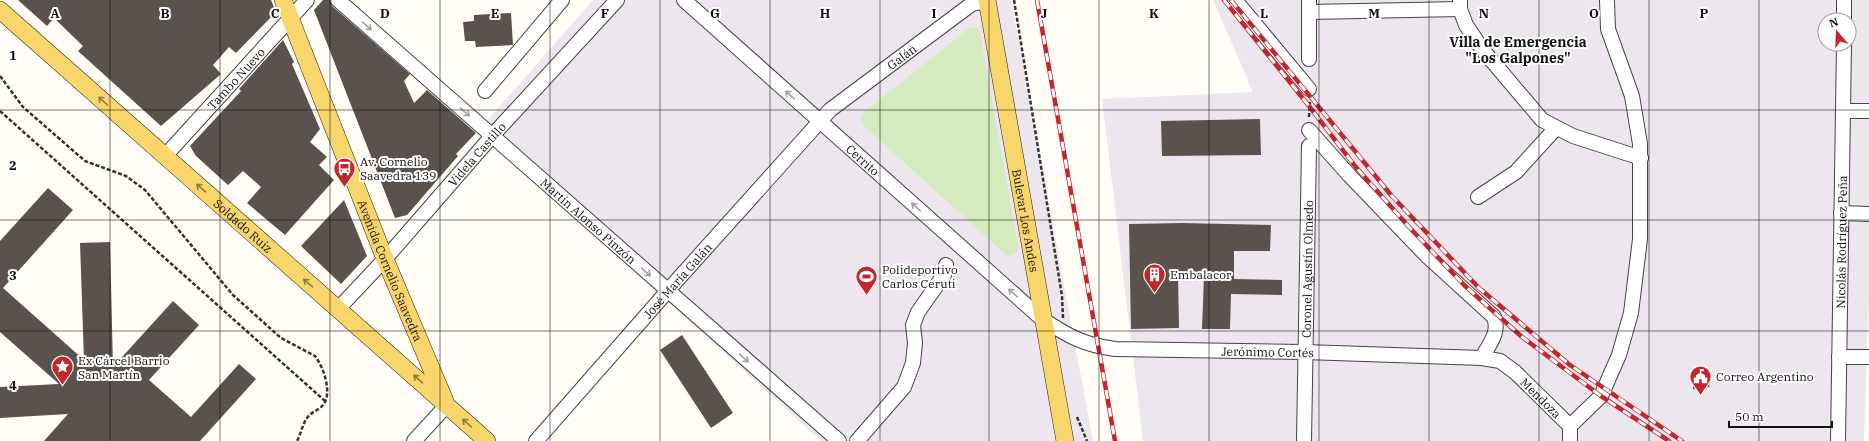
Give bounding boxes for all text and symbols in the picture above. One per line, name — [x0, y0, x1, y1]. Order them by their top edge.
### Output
text: A — [50, 5, 60, 22]
text: B — [160, 5, 170, 22]
text: C — [271, 5, 280, 22]
text: D — [380, 5, 390, 22]
text: E — [491, 5, 499, 22]
text: F — [601, 5, 609, 22]
text: G — [710, 5, 720, 22]
text: H — [820, 5, 831, 22]
text: I — [932, 5, 937, 22]
text: J — [1041, 5, 1048, 22]
text: K — [1149, 5, 1159, 22]
text: L — [1260, 5, 1268, 22]
text: M — [1368, 5, 1380, 22]
text: N — [1479, 5, 1489, 22]
text: O — [1589, 5, 1599, 22]
text: P — [1700, 5, 1709, 22]
north arrow — [1817, 12, 1857, 52]
text: N — [1827, 14, 1840, 31]
one-way arrow — [362, 21, 372, 30]
district label: Villa de Emergencia "Los Galpones" — [1449, 33, 1587, 67]
street label: Galán — [884, 40, 920, 72]
street label: Tambo Nuevo — [204, 44, 268, 112]
text: 1 — [9, 47, 17, 64]
one-way arrow — [785, 90, 796, 99]
one-way arrow — [98, 97, 109, 106]
one-way arrow — [459, 107, 469, 116]
street label: Videla Castillo — [444, 119, 509, 189]
street label: Cerrito — [843, 141, 883, 179]
place label: Av. Cornelio Saavedra 139 — [360, 154, 436, 183]
bus stop icon: Av. Cornelio Saavedra 139 — [331, 155, 357, 188]
text: 2 — [9, 157, 17, 174]
street label: Bulevar Los Andes — [1010, 168, 1043, 273]
street label: Martín Alonso Pinzón — [538, 175, 640, 267]
street label: Nicolás Rodríguez Peña — [1833, 175, 1850, 309]
one-way arrow — [195, 183, 206, 192]
street label: Soldado Ruiz — [211, 195, 276, 255]
street label: Avenida Cornelio Saavedra — [355, 197, 427, 344]
street label: Coronel Agustín Olmedo — [1298, 200, 1316, 338]
one-way arrow — [911, 202, 921, 211]
street label: José María Galán — [640, 239, 715, 321]
building icon: Embalacor — [1141, 261, 1167, 294]
place label: Polideportivo Carlos Ceruti — [882, 262, 958, 291]
sports icon: Polideportivo Carlos Ceruti — [854, 263, 880, 296]
text: 3 — [9, 267, 17, 284]
one-way arrow — [641, 267, 651, 277]
place label: Embalacor — [1170, 267, 1232, 282]
one-way arrow — [304, 279, 314, 288]
one-way arrow — [1009, 289, 1019, 298]
street label: Jerónimo Cortés — [1221, 343, 1315, 360]
place label: Ex Cárcel Barrio San Martín — [78, 353, 170, 382]
one-way arrow — [739, 353, 749, 362]
place icon: Ex Cárcel Barrio San Martín — [49, 354, 75, 387]
public building icon: Correo Argentino — [1688, 363, 1714, 396]
place label: Correo Argentino — [1716, 369, 1814, 384]
street label: Mendoza — [1518, 374, 1565, 421]
one-way arrow — [412, 375, 423, 384]
text: 4 — [9, 377, 17, 394]
scale bar — [1729, 403, 1832, 429]
text: 50 m — [1735, 409, 1764, 424]
one-way arrow — [462, 418, 472, 428]

